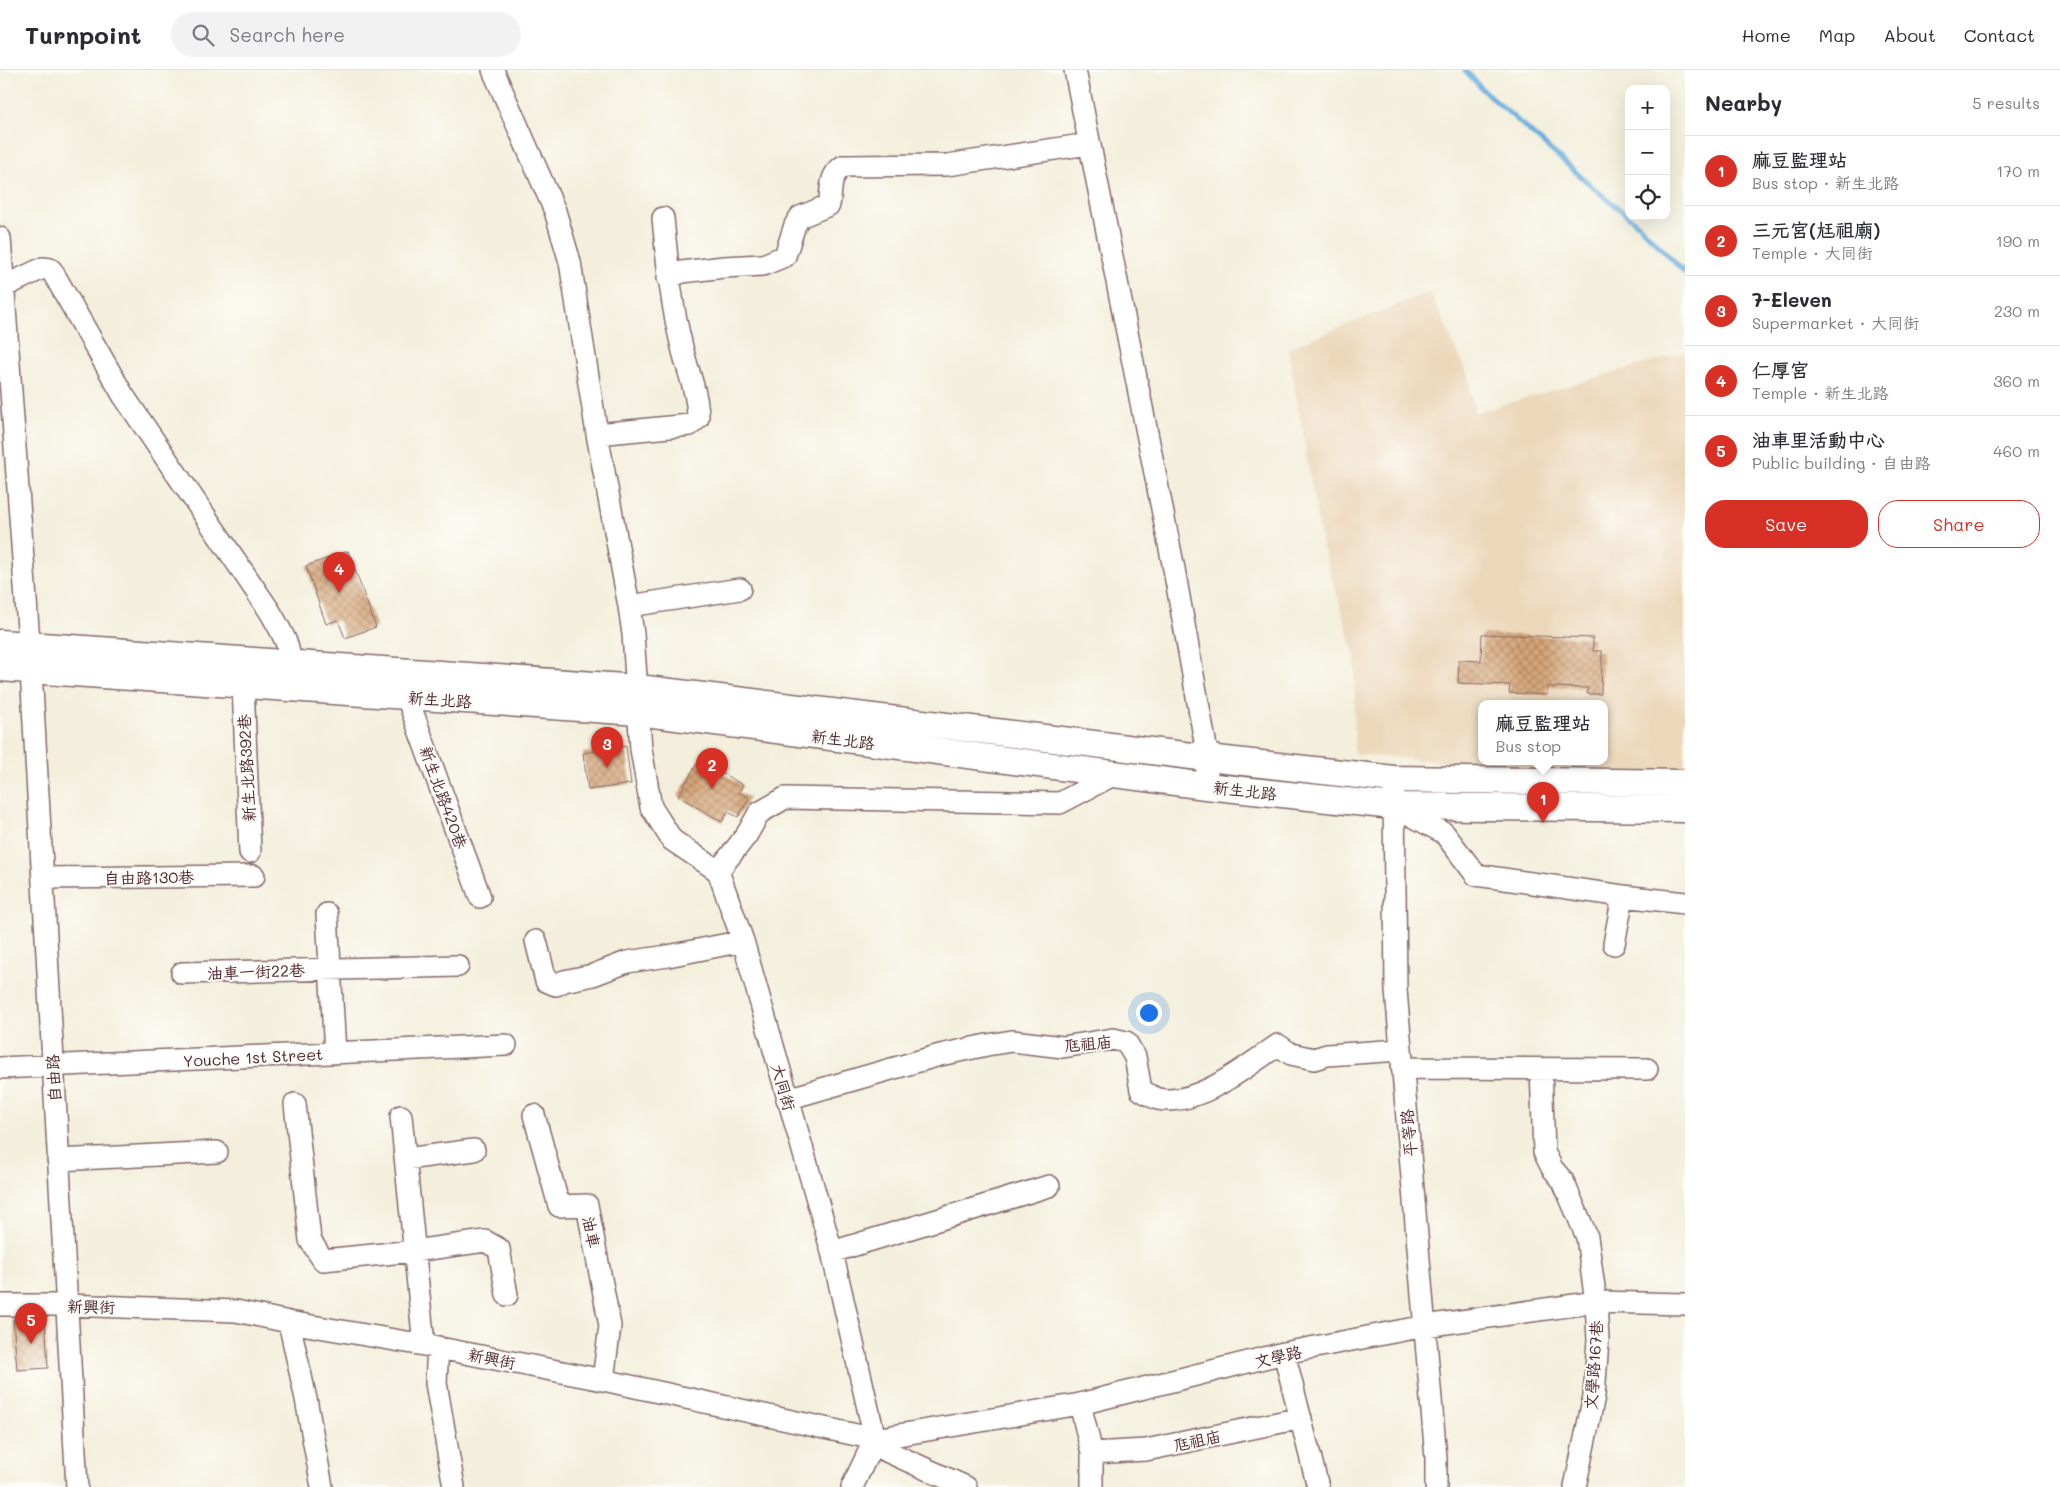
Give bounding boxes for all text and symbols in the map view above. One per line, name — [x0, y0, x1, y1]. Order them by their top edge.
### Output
search box — [171, 12, 521, 57]
text: Turnpoint — [25, 19, 141, 50]
icon: search — [189, 21, 217, 49]
text: Search here — [229, 22, 345, 47]
text: Home — [1742, 23, 1791, 47]
text: Map — [1819, 23, 1855, 47]
text: About — [1883, 23, 1936, 47]
text: Contact — [1964, 23, 2035, 47]
map controls — [1625, 85, 1670, 220]
button: + — [1625, 85, 1670, 130]
text: Nearby — [1705, 89, 1782, 116]
text: 5 results — [1972, 92, 2040, 113]
button: − — [1625, 130, 1670, 175]
text: 麻豆監理站 — [1752, 147, 1847, 172]
text: 1 — [1717, 160, 1725, 181]
text: 170 m — [1996, 160, 2040, 181]
text: Bus stop · 新生北路 — [1752, 172, 1899, 193]
button: locate — [1625, 175, 1670, 220]
text: 三元宮(尪祖廟) — [1752, 217, 1880, 242]
text: 2 — [1717, 230, 1725, 251]
text: 190 m — [1996, 230, 2040, 251]
text: Temple · 大同街 — [1752, 242, 1873, 263]
text: 7-Eleven — [1752, 287, 1832, 312]
text: 3 — [1716, 300, 1726, 321]
text: 230 m — [1994, 300, 2040, 321]
text: Supermarket · 大同街 — [1752, 312, 1919, 333]
text: 仁厚宮 — [1752, 357, 1809, 382]
text: 4 — [1716, 370, 1726, 391]
text: 360 m — [1993, 370, 2040, 391]
text: Temple · 新生北路 — [1752, 382, 1889, 403]
text: 油車里活動中心 — [1752, 427, 1885, 452]
text: 5 — [1716, 440, 1726, 461]
text: 460 m — [1993, 440, 2040, 461]
text: Public building · 自由路 — [1752, 452, 1930, 473]
button: Save — [1705, 500, 1868, 548]
button: Share — [1878, 500, 2040, 548]
pin: 4 — [323, 552, 355, 593]
street label: 新生北路 — [407, 686, 473, 712]
popup — [1478, 700, 1608, 765]
text: 麻豆監理站 — [1495, 710, 1591, 735]
street label: 新生北路392巷 — [233, 714, 259, 822]
street label: 新生北路 — [810, 725, 876, 753]
pin: 3 — [591, 727, 623, 768]
text: Bus stop — [1495, 735, 1561, 756]
street label: 新生北路420巷 — [416, 743, 472, 851]
pin: 2 — [696, 748, 728, 789]
street label: 新生北路 — [1212, 776, 1278, 804]
pin: 1 — [1527, 782, 1559, 823]
street label: 自由路130巷 — [104, 866, 194, 888]
street label: 油車一街22巷 — [207, 959, 305, 983]
your location — [1136, 1000, 1162, 1026]
street label: 尫祖庙 — [1063, 1030, 1113, 1056]
street label: Youche 1st Street — [182, 1043, 324, 1071]
street label: 自由路 — [41, 1053, 65, 1103]
street label: 大同街 — [767, 1061, 801, 1113]
street label: 平等路 — [1395, 1108, 1421, 1158]
street label: 油車 — [579, 1214, 605, 1250]
street label: 新興街 — [67, 1295, 115, 1317]
pin: 5 — [15, 1303, 47, 1344]
street label: 文學路167巷 — [1579, 1320, 1607, 1410]
street label: 文學路 — [1252, 1340, 1304, 1372]
street label: 新興街 — [466, 1343, 518, 1373]
street label: 尫祖庙 — [1171, 1425, 1223, 1455]

